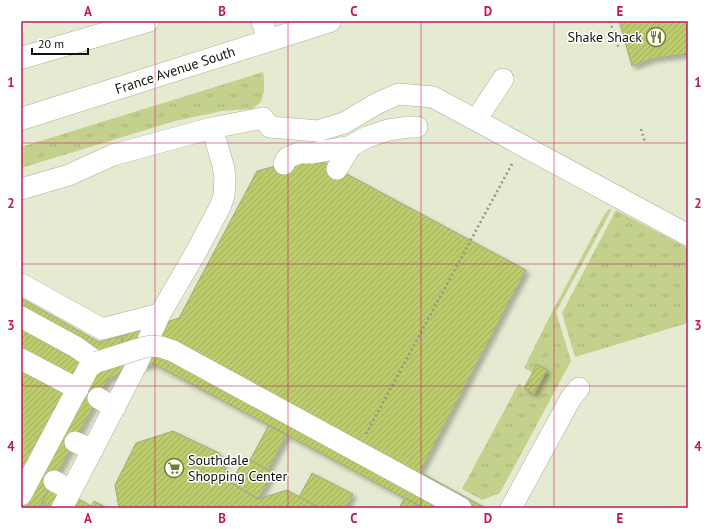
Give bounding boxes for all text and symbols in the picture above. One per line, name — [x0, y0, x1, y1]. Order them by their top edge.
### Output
text: A — [84, 3, 92, 20]
text: B — [218, 3, 226, 20]
text: C — [350, 3, 358, 20]
text: D — [484, 3, 492, 20]
text: E — [617, 3, 624, 20]
restaurant icon: Shake Shack — [645, 26, 667, 48]
place label: Shake Shack — [568, 28, 642, 46]
scale bar — [32, 30, 88, 56]
text: 20 m — [38, 36, 64, 51]
street label: France Avenue South — [113, 42, 237, 98]
text: 1 — [7, 74, 15, 91]
text: 1 — [694, 74, 702, 91]
text: 2 — [7, 195, 15, 212]
text: 2 — [694, 195, 702, 212]
text: 3 — [7, 317, 15, 334]
text: 3 — [694, 317, 702, 334]
text: 4 — [7, 438, 15, 455]
text: 4 — [694, 438, 702, 455]
place label: Southdale Shopping Center — [188, 451, 287, 485]
supermarket icon: Southdale Shopping Center — [163, 457, 185, 479]
text: A — [84, 510, 92, 527]
text: B — [218, 510, 226, 527]
text: C — [350, 510, 358, 527]
text: D — [484, 510, 492, 527]
text: E — [617, 510, 624, 527]

